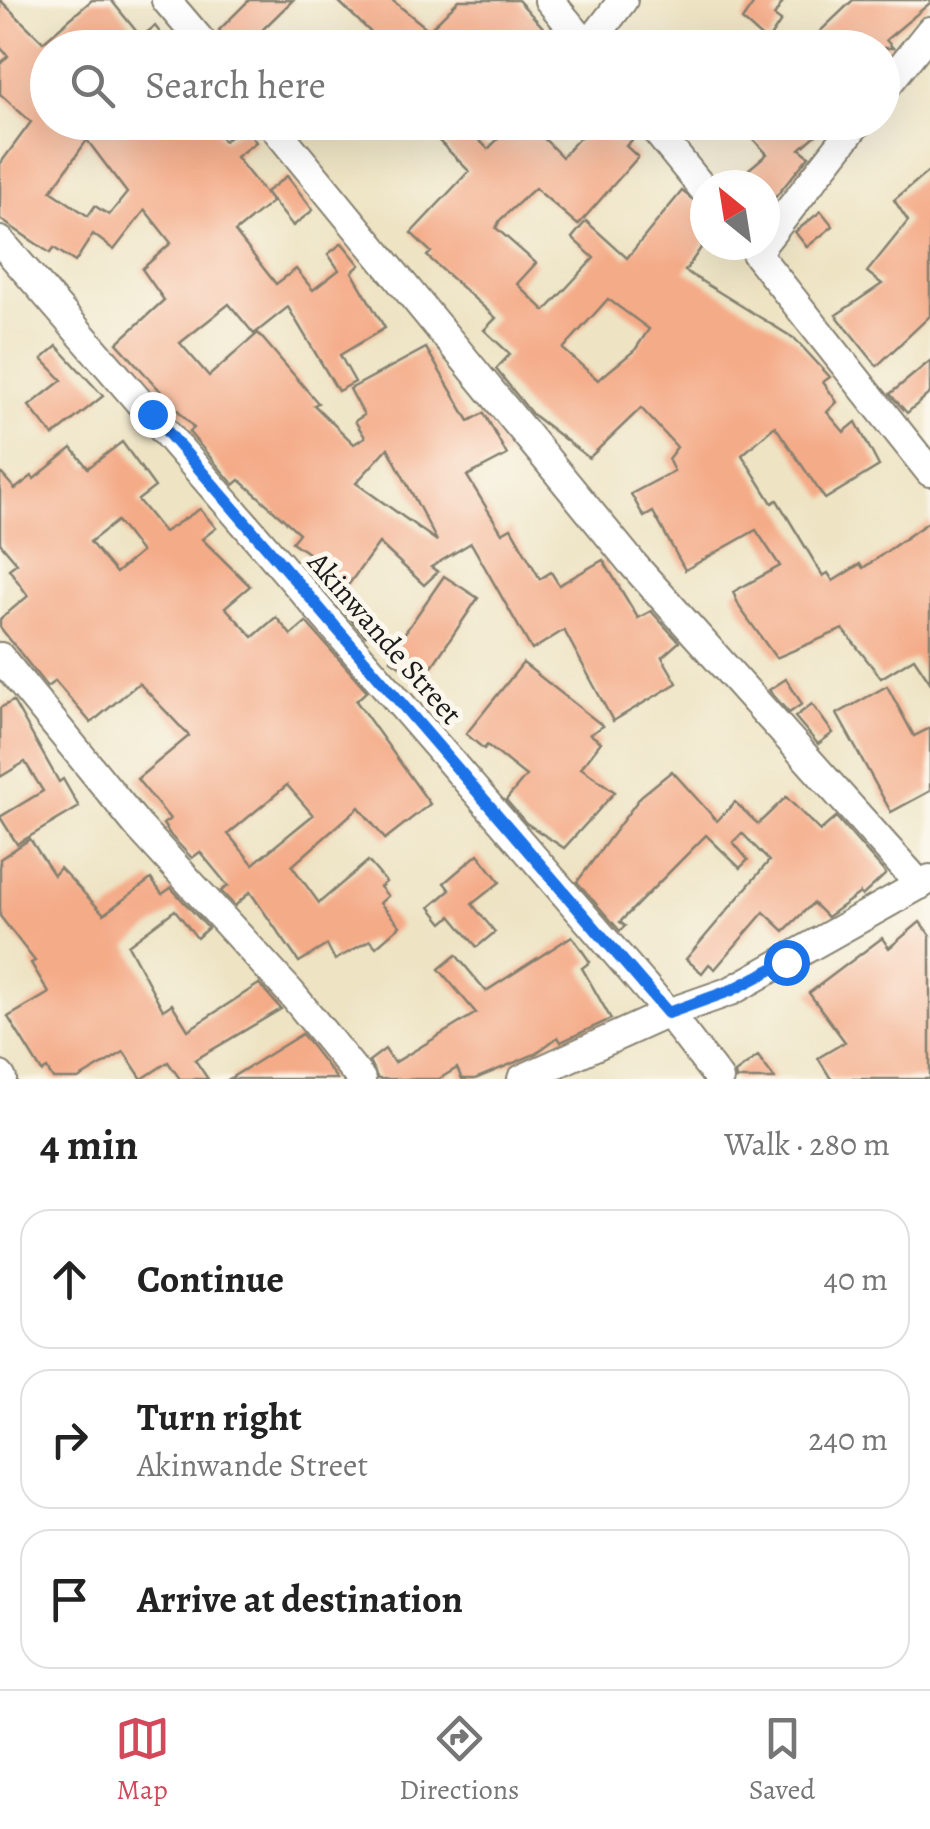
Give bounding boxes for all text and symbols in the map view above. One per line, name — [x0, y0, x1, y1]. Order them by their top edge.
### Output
search box — [30, 30, 900, 140]
icon: search — [65, 58, 120, 113]
text: Search here — [145, 59, 326, 111]
north arrow — [690, 170, 780, 260]
route end — [130, 392, 176, 438]
street label: Akinwande Street — [298, 542, 471, 733]
route start — [764, 940, 810, 986]
text: 4 min — [40, 1116, 138, 1173]
text: Walk · 280 m — [724, 1122, 890, 1166]
icon: ahead — [42, 1252, 97, 1307]
text: Continue — [137, 1253, 284, 1305]
text: 40 m — [823, 1257, 888, 1301]
text: Turn right — [137, 1391, 302, 1443]
icon: right — [42, 1412, 97, 1467]
text: 240 m — [808, 1417, 888, 1461]
text: Akinwande Street — [137, 1443, 368, 1487]
icon: arrive — [42, 1572, 97, 1627]
text: Arrive at destination — [137, 1573, 463, 1625]
tab: Map — [115, 1711, 170, 1809]
tab: Directions — [399, 1711, 519, 1809]
tab: Saved — [749, 1711, 815, 1809]

